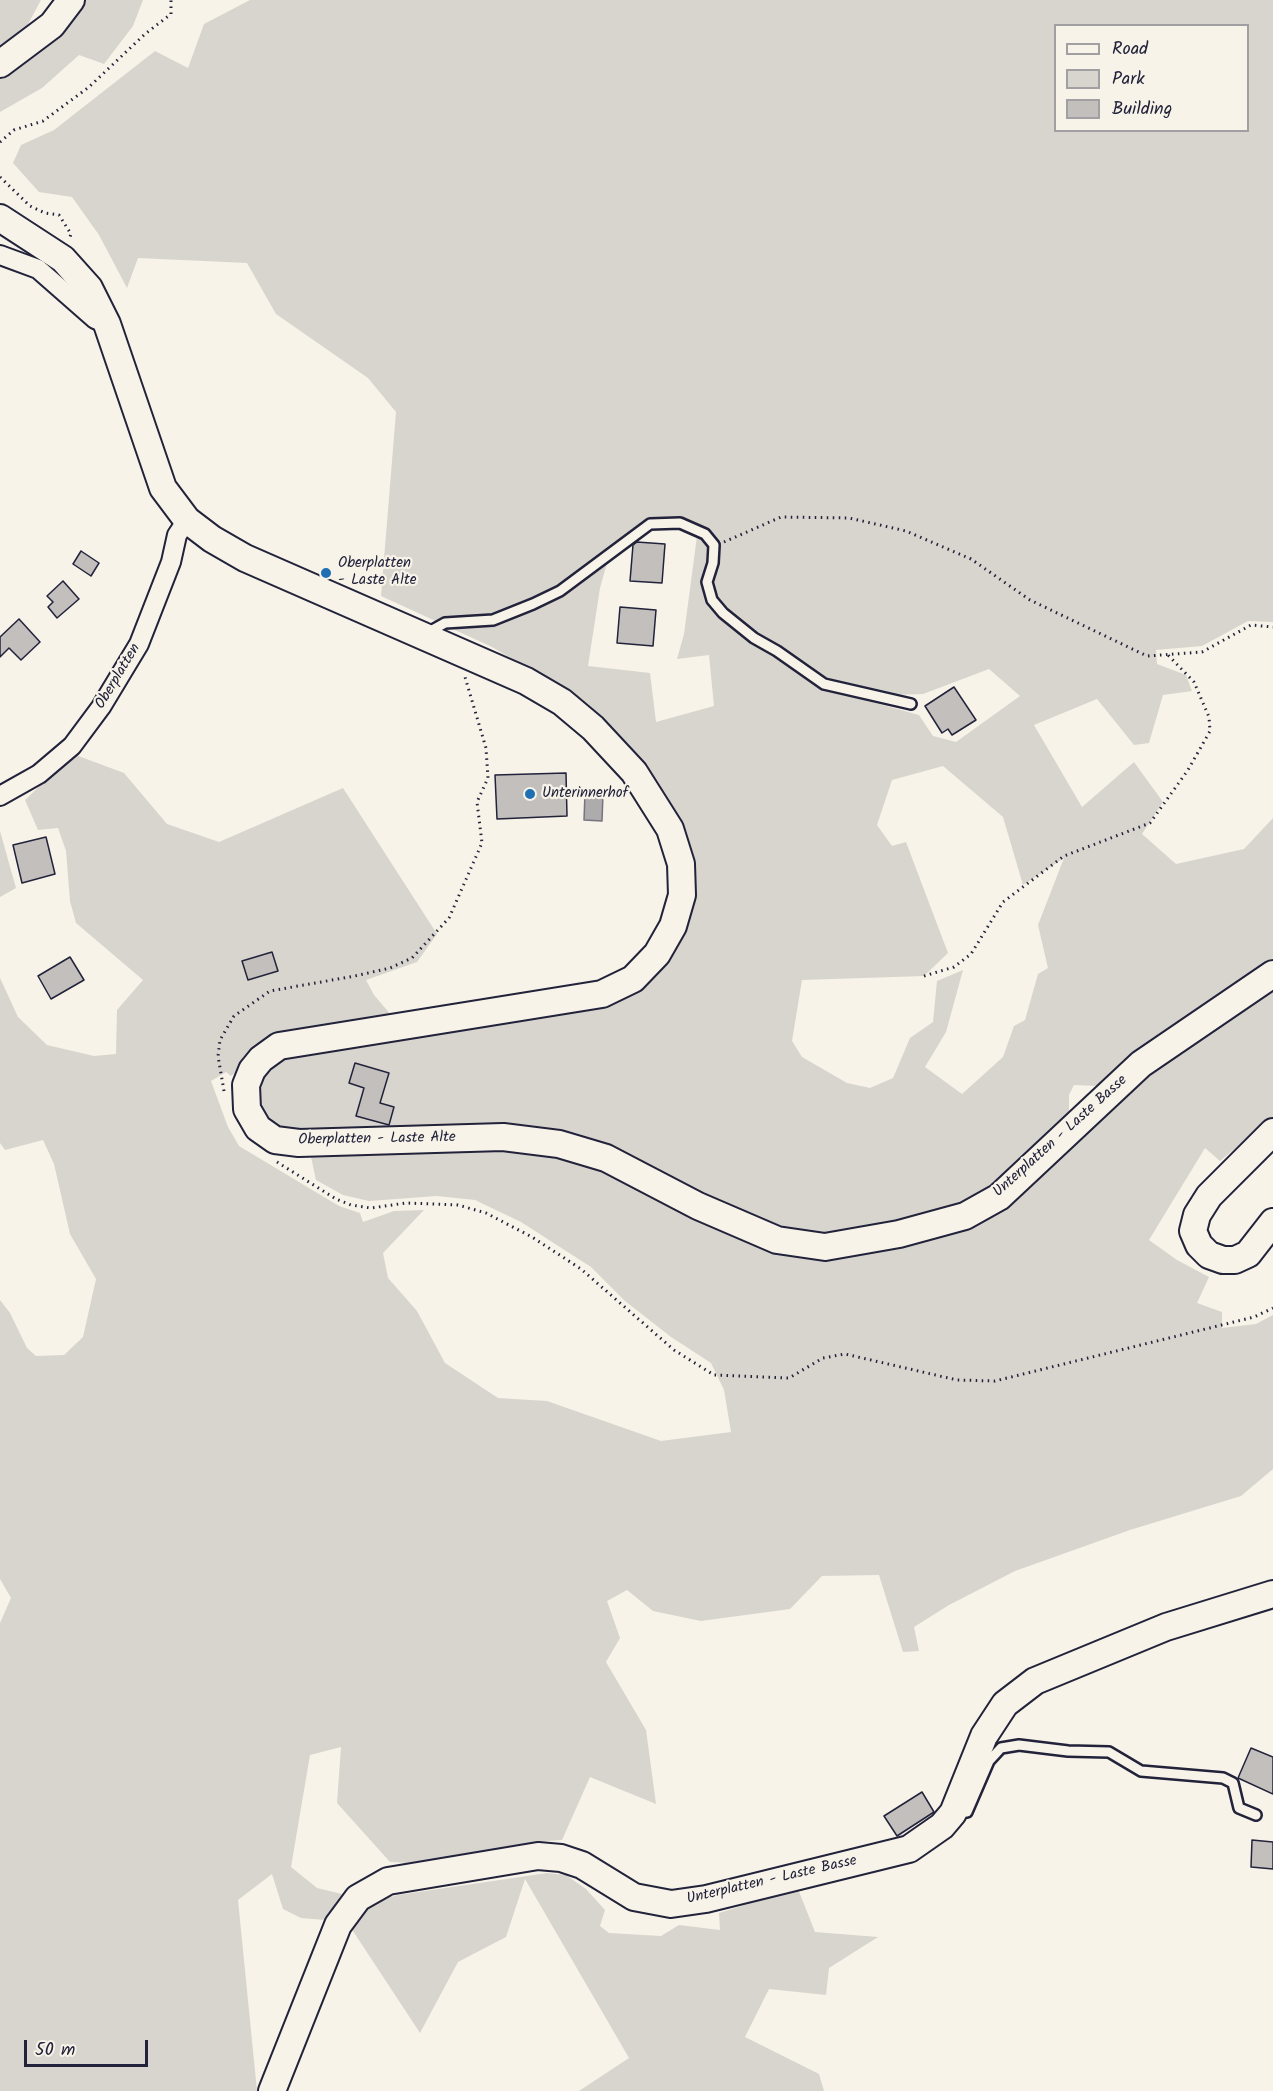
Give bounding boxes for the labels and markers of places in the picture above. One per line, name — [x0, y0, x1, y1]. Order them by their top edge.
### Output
place label: Oberplatten - Laste Alte — [338, 555, 416, 590]
marker: Oberplatten - Laste Alte — [319, 566, 333, 580]
place label: Unterinnerhof — [542, 785, 628, 803]
marker: Unterinnerhof — [523, 787, 537, 801]

